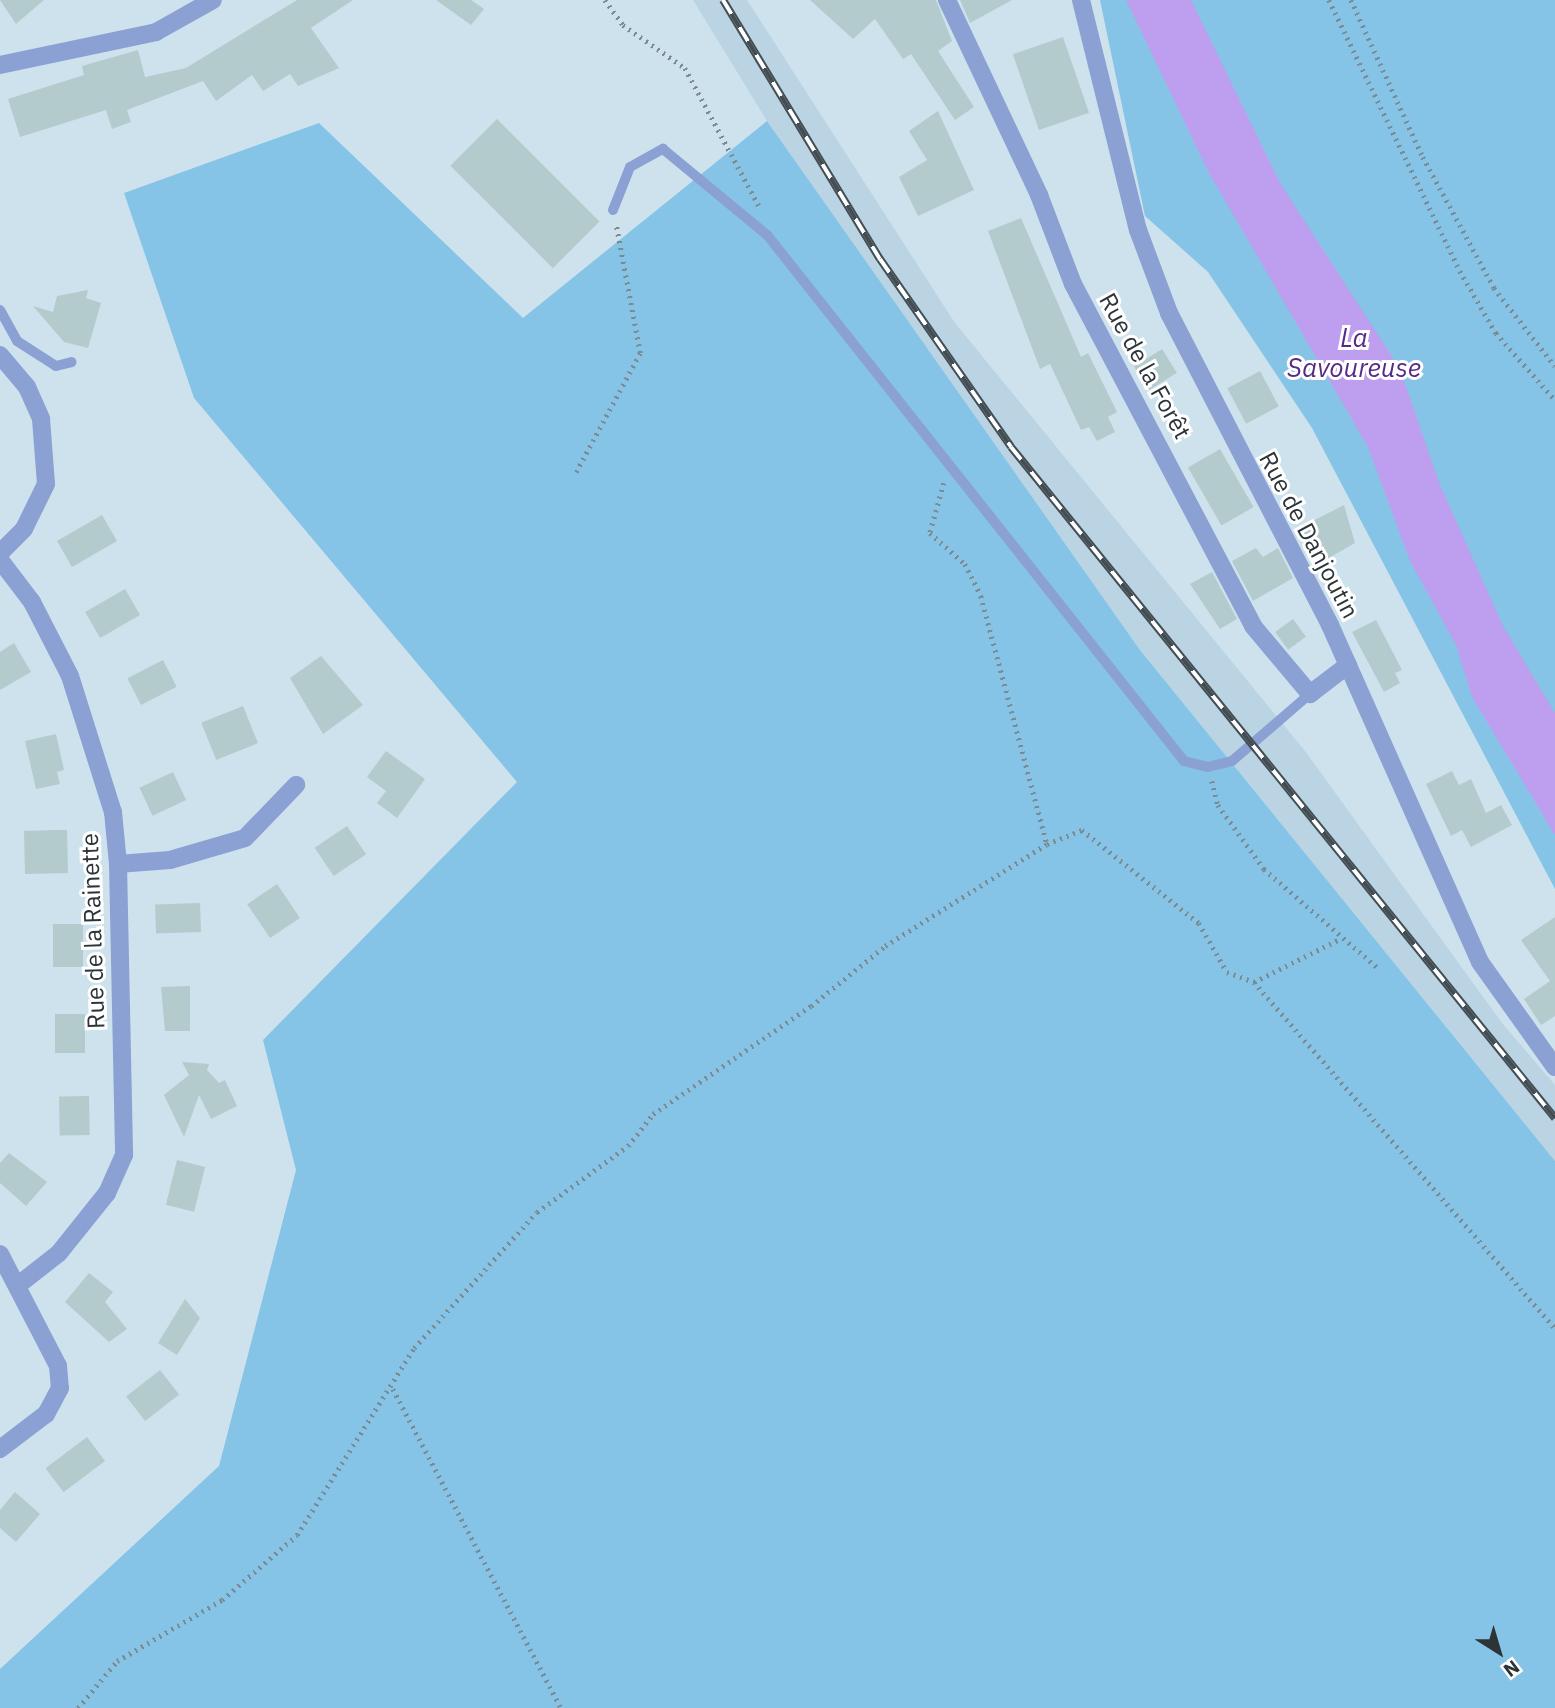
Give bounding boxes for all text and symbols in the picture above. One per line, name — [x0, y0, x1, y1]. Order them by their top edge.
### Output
street label: Rue de la Forêt — [1093, 288, 1197, 444]
water label: La Savoureuse — [1287, 322, 1421, 384]
street label: Rue de Danjoutin — [1253, 447, 1365, 623]
street label: Rue de la Rainette — [75, 833, 111, 1029]
north arrow — [1464, 1617, 1534, 1687]
text: N — [1499, 1655, 1524, 1682]

